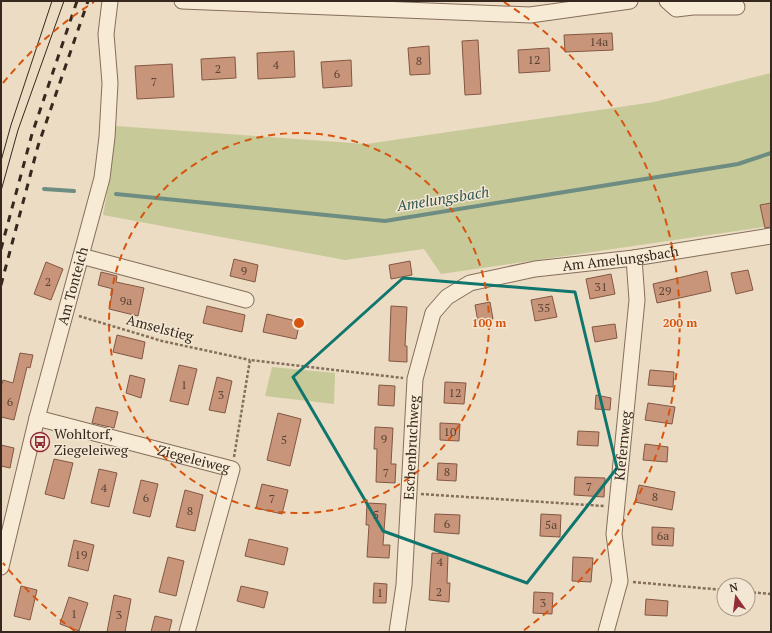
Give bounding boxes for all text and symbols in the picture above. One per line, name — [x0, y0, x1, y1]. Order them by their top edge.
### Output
house number: 14a — [590, 34, 608, 49]
house number: 12 — [528, 52, 540, 67]
house number: 8 — [416, 53, 422, 68]
house number: 4 — [273, 57, 280, 72]
house number: 2 — [215, 61, 221, 76]
house number: 6 — [334, 66, 341, 81]
house number: 7 — [151, 74, 157, 89]
water label: Amelungsbach — [394, 181, 490, 215]
street label: Am Amelungsbach — [561, 241, 680, 275]
street label: Am Tonteich — [53, 245, 92, 327]
house number: 9 — [241, 263, 247, 278]
house number: 2 — [45, 274, 51, 289]
house number: 31 — [595, 279, 607, 294]
house number: 29 — [659, 283, 671, 298]
house number: 9a — [120, 293, 132, 308]
house number: 35 — [538, 300, 550, 315]
street label: Amselstieg — [124, 309, 196, 346]
text: 100 m — [472, 315, 506, 330]
text: 200 m — [663, 315, 697, 330]
centre of rings — [292, 316, 306, 330]
house number: 1 — [181, 377, 187, 392]
house number: 12 — [449, 385, 461, 400]
house number: 3 — [218, 387, 224, 402]
house number: 6 — [7, 394, 14, 409]
street label: Eschenbruchweg — [399, 394, 423, 500]
street label: Kiefernweg — [609, 409, 635, 481]
place label: Wohltorf, Ziegeleiweg — [54, 424, 129, 459]
house number: 10 — [444, 424, 456, 439]
bus stop icon: Wohltorf, Ziegeleiweg — [29, 431, 51, 453]
house number: 9 — [381, 431, 387, 446]
house number: 5 — [281, 432, 287, 447]
street label: Ziegeleiweg — [156, 440, 233, 477]
house number: 8 — [444, 464, 450, 479]
house number: 7 — [383, 465, 389, 480]
house number: 7 — [586, 479, 592, 494]
house number: 4 — [101, 480, 108, 495]
house number: 8 — [652, 489, 658, 504]
house number: 6 — [143, 490, 150, 505]
house number: 7 — [269, 491, 275, 506]
house number: 8 — [187, 503, 193, 518]
house number: 5 — [373, 507, 379, 522]
house number: 6 — [444, 516, 451, 531]
house number: 5a — [545, 517, 557, 532]
house number: 6a — [657, 528, 669, 543]
house number: 19 — [75, 547, 87, 562]
house number: 4 — [437, 554, 444, 569]
north arrow — [716, 577, 756, 617]
text: N — [728, 579, 740, 595]
house number: 2 — [436, 584, 442, 599]
house number: 1 — [377, 585, 383, 600]
house number: 3 — [540, 595, 546, 610]
house number: 1 — [71, 606, 77, 621]
house number: 3 — [116, 607, 122, 622]

